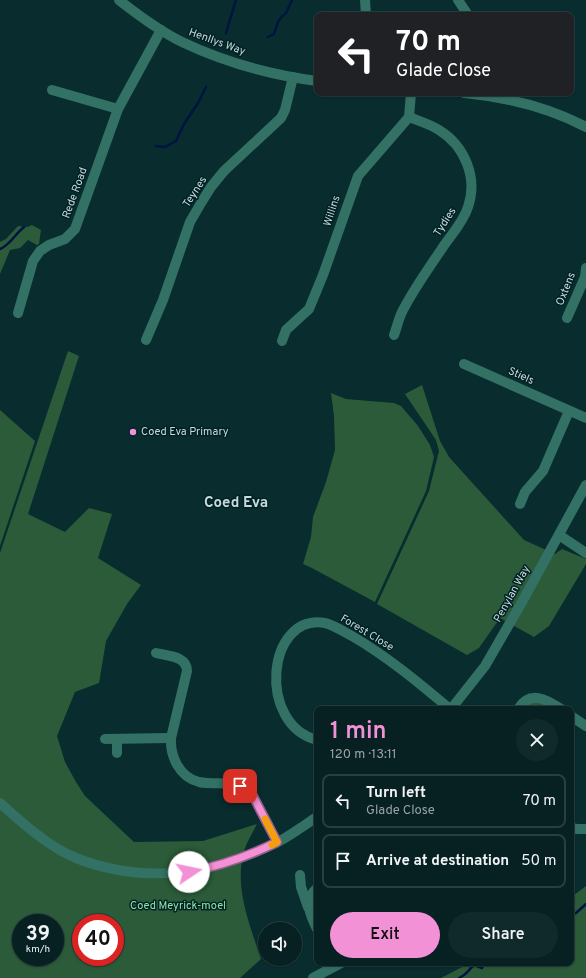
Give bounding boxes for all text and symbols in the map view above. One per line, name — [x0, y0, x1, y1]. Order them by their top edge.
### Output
street label: Henllys Way — [187, 25, 247, 59]
text: 70 m — [396, 25, 461, 61]
icon: left — [330, 28, 382, 80]
text: Glade Close — [396, 60, 491, 83]
street label: Rede Road — [59, 166, 91, 220]
street label: Teynes — [180, 174, 210, 210]
street label: Willins — [320, 194, 344, 228]
street label: Tydies — [431, 205, 459, 239]
street label: Oxtens — [553, 270, 579, 308]
street label: Stiels — [506, 364, 536, 388]
place label: Coed Eva Primary — [141, 425, 229, 439]
marker: Coed Eva Primary — [128, 427, 138, 437]
district label: Coed Eva — [204, 494, 268, 513]
street label: Penylan Way — [491, 563, 533, 625]
street label: Forest Close — [338, 612, 396, 654]
text: 1 min — [330, 717, 387, 747]
button: close — [516, 719, 558, 761]
text: 120 m · 13:11 — [330, 747, 397, 763]
pin — [223, 769, 257, 803]
icon: arrive — [229, 775, 251, 797]
text: Turn left — [366, 784, 426, 803]
icon: left — [332, 790, 354, 812]
text: 70 m — [523, 792, 556, 811]
text: Glade Close — [366, 803, 435, 819]
icon: arrive — [332, 850, 354, 872]
position arrow — [168, 851, 210, 893]
text: Arrive at destination — [366, 852, 509, 871]
text: 50 m — [521, 852, 556, 871]
park label: Coed Meyrick-moel — [130, 899, 226, 913]
button: Exit — [330, 912, 440, 958]
button: Share — [448, 912, 558, 958]
speed limit sign: 40 — [72, 914, 124, 966]
text: 39 — [26, 922, 50, 948]
map controls — [258, 922, 302, 966]
button: sound — [258, 922, 302, 966]
text: km/h — [26, 943, 50, 956]

